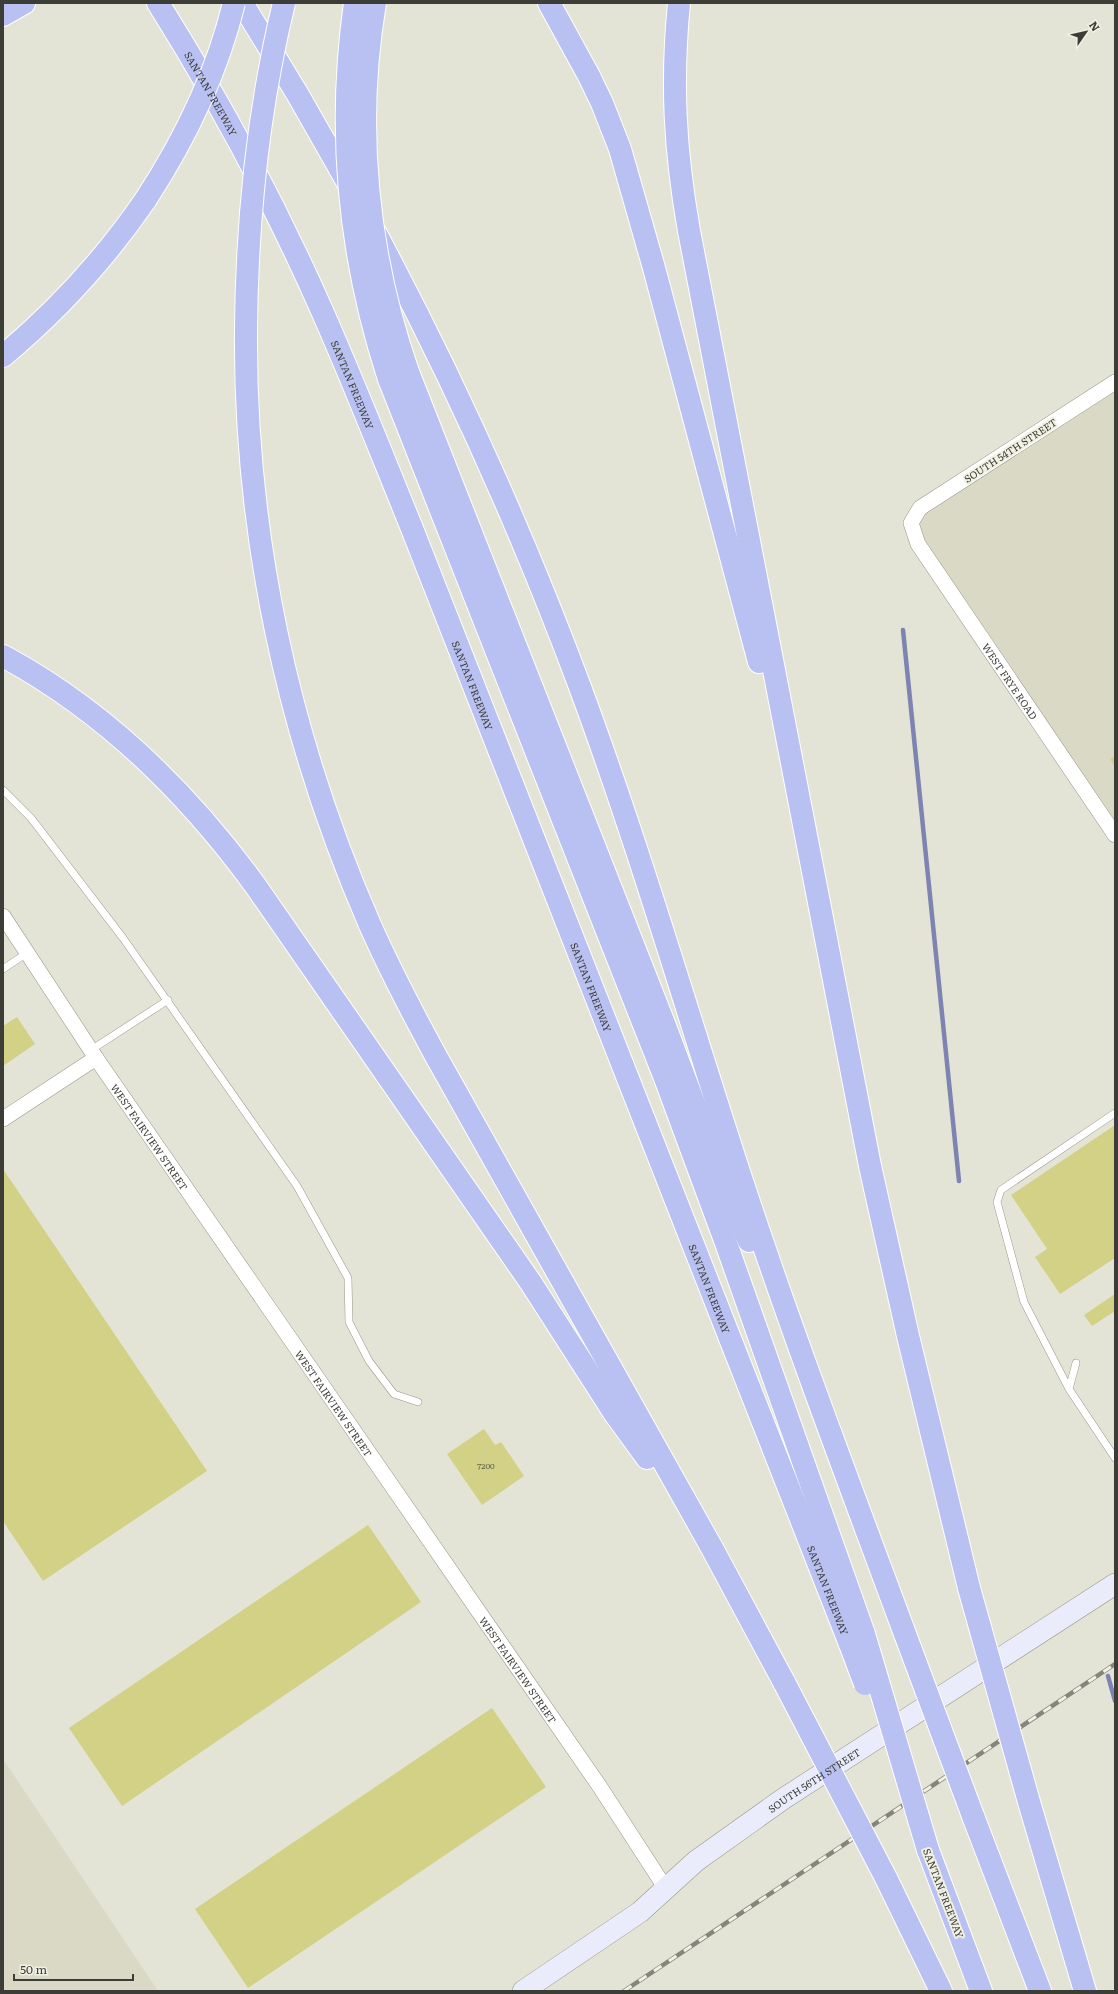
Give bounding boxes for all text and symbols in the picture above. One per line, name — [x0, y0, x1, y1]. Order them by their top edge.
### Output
north arrow — [1066, 12, 1106, 52]
text: N — [1086, 18, 1104, 34]
street label: SANTAN FREEWAY — [182, 48, 242, 138]
street label: SANTAN FREEWAY — [328, 338, 378, 431]
street label: SOUTH 54TH STREET — [961, 414, 1059, 486]
street label: SANTAN FREEWAY — [449, 638, 498, 732]
street label: WEST FRYE ROAD — [979, 640, 1042, 722]
street label: SANTAN FREEWAY — [568, 940, 616, 1034]
street label: WEST FAIRVIEW STREET — [108, 1080, 192, 1193]
street label: SANTAN FREEWAY — [686, 1241, 735, 1335]
street label: WEST FAIRVIEW STREET — [292, 1347, 377, 1459]
house number: 7200 — [477, 1460, 495, 1471]
street label: SANTAN FREEWAY — [804, 1543, 853, 1637]
street label: WEST FAIRVIEW STREET — [477, 1613, 561, 1726]
street label: SOUTH 56TH STREET — [764, 1744, 863, 1815]
street label: SANTAN FREEWAY — [920, 1846, 968, 1940]
scale bar — [14, 1956, 133, 1982]
text: 50 m — [20, 1960, 47, 1978]

